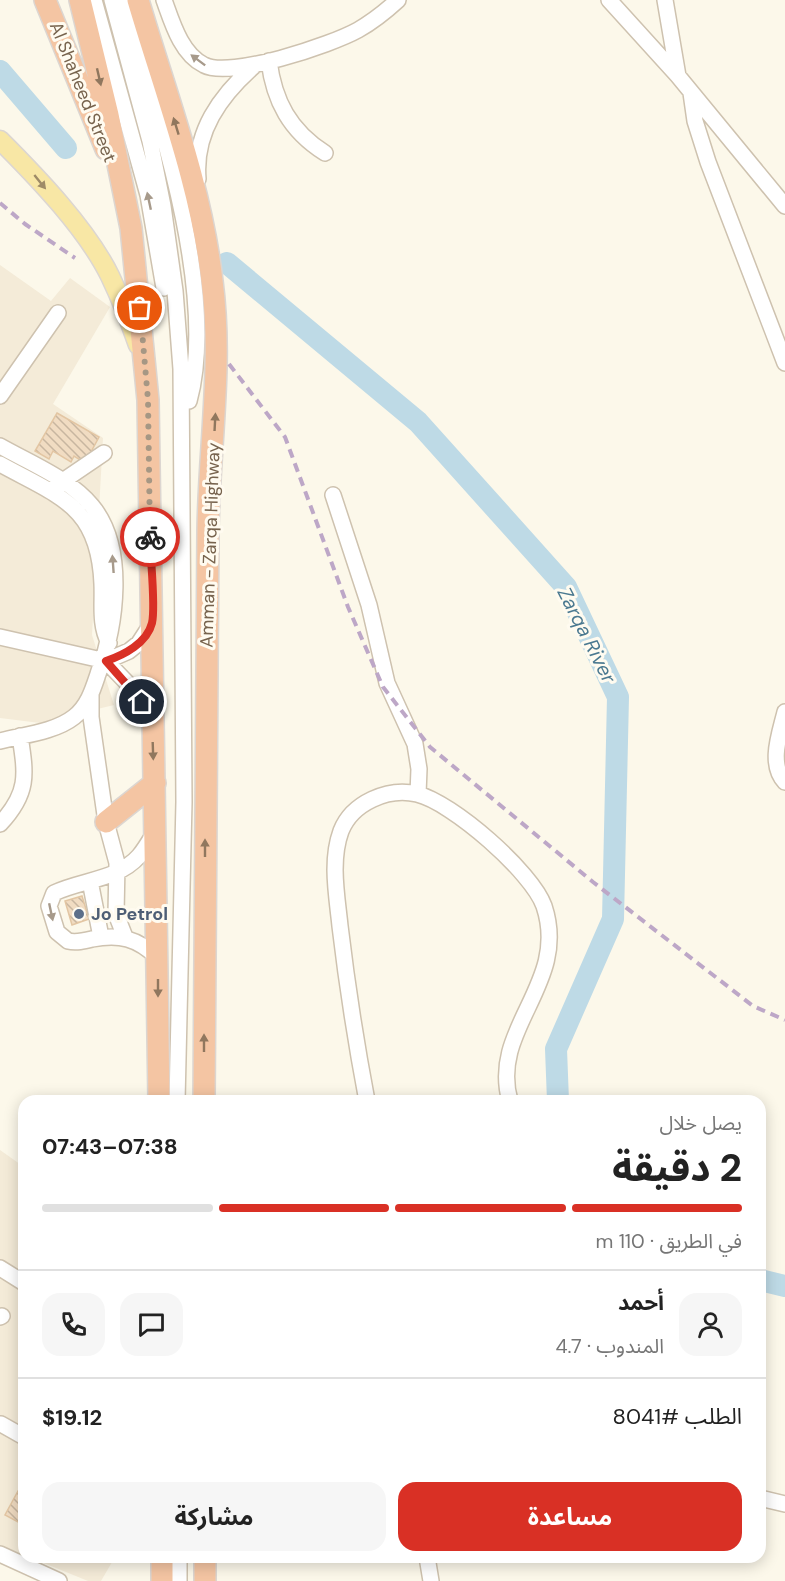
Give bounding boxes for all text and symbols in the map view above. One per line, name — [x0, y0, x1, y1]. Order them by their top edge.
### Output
street label: Al Shaheed Street — [44, 18, 122, 166]
one-way arrow — [190, 54, 206, 66]
one-way arrow — [95, 68, 105, 86]
one-way arrow — [171, 117, 180, 135]
one-way arrow — [34, 174, 47, 190]
one-way arrow — [144, 191, 153, 210]
pin — [114, 282, 165, 333]
icon: bag — [123, 291, 156, 324]
one-way arrow — [210, 412, 219, 431]
street label: Amman - Zarqa Highway — [194, 442, 226, 648]
courier — [120, 507, 180, 567]
icon: bike — [134, 521, 167, 554]
one-way arrow — [108, 554, 117, 573]
water label: Zarqa River — [552, 583, 622, 688]
pin — [116, 676, 167, 727]
icon: home — [125, 685, 158, 718]
one-way arrow — [149, 741, 158, 760]
one-way arrow — [200, 838, 210, 857]
place label: Jo Petrol — [91, 902, 168, 926]
one-way arrow — [47, 903, 56, 922]
marker: Jo Petrol — [72, 907, 86, 921]
one-way arrow — [153, 978, 163, 997]
one-way arrow — [199, 1033, 209, 1052]
text: يصل خلال — [659, 1110, 742, 1136]
text: 07:38–07:43 — [42, 1132, 178, 1161]
text: 2 دقيقة — [612, 1142, 742, 1193]
text: في الطريق · 110 m — [595, 1228, 742, 1254]
text: أحمد — [618, 1288, 664, 1317]
button: phone — [42, 1293, 105, 1356]
button: chat — [120, 1293, 183, 1356]
button: person — [679, 1293, 742, 1356]
text: المندوب · 4.7 — [555, 1333, 664, 1359]
text: الطلب #8041 — [613, 1402, 742, 1431]
text: $19.12 — [42, 1403, 102, 1432]
button: مشاركة — [42, 1482, 386, 1551]
button: مساعدة — [398, 1482, 742, 1551]

